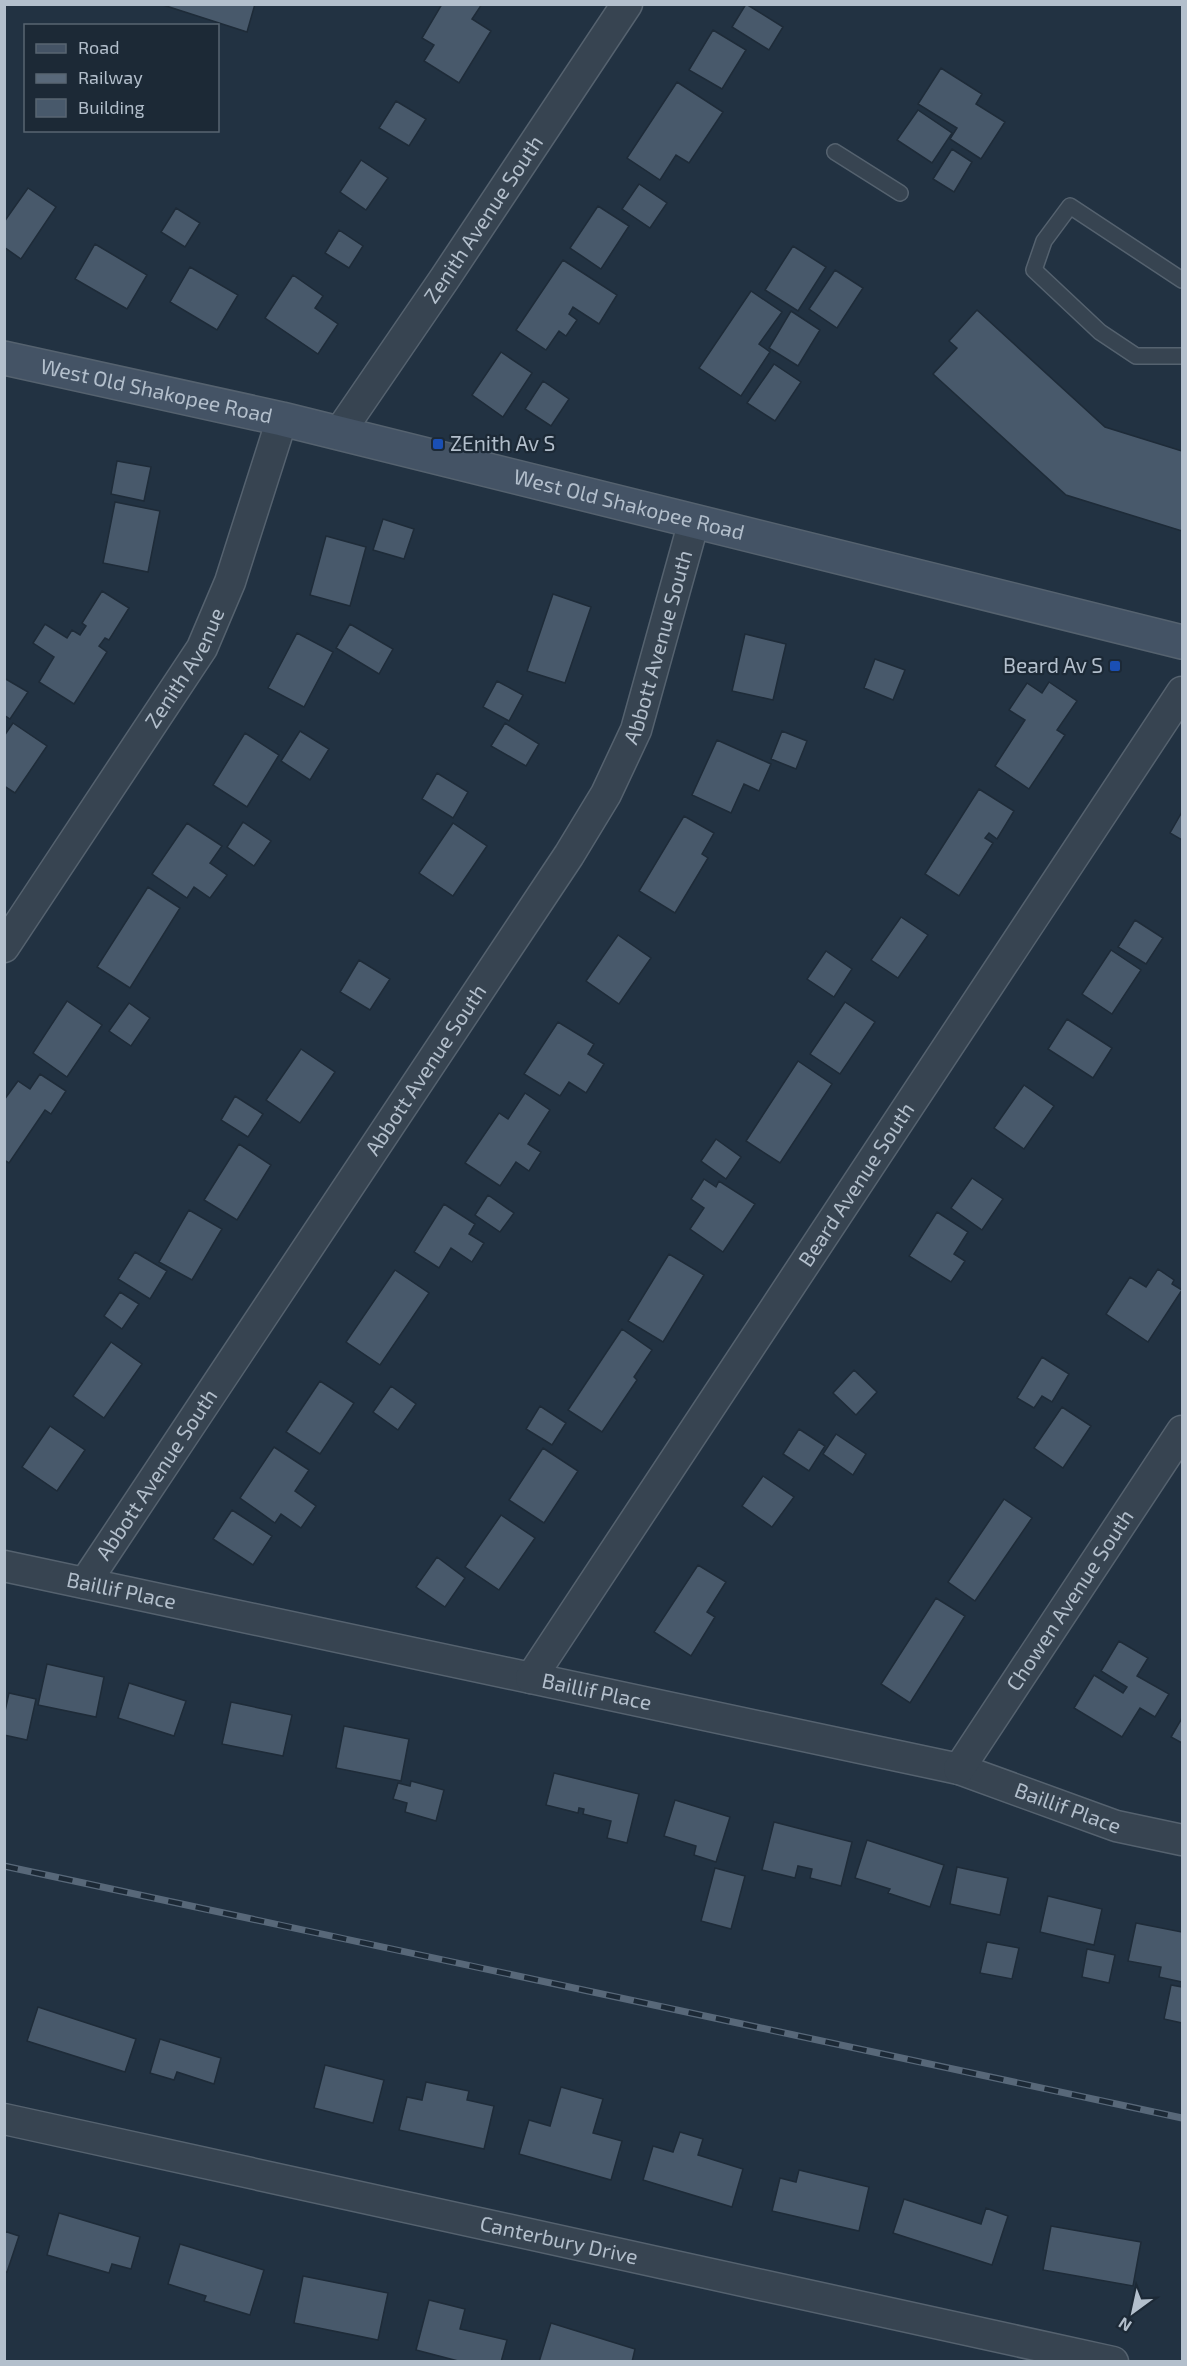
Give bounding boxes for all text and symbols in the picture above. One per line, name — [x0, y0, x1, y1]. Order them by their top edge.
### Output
legend — [24, 24, 219, 132]
text: Road — [78, 36, 119, 58]
text: Railway — [78, 66, 143, 88]
text: Building — [78, 96, 145, 118]
street label: Zenith Avenue South — [418, 130, 547, 307]
street label: West Old Shakopee Road — [38, 352, 275, 428]
place label: ZEnith Av S — [450, 430, 555, 455]
marker: ZEnith Av S — [431, 437, 445, 451]
street label: West Old Shakopee Road — [511, 463, 747, 544]
street label: Abbott Avenue South — [617, 547, 696, 748]
street label: Zenith Avenue — [139, 604, 229, 732]
place label: Beard Av S — [1003, 652, 1103, 677]
marker: Beard Av S — [1108, 659, 1122, 673]
street label: Abbott Avenue South — [359, 979, 491, 1159]
street label: Beard Avenue South — [792, 1097, 919, 1271]
street label: Abbott Avenue South — [90, 1384, 222, 1564]
street label: Chowen Avenue South — [1000, 1504, 1138, 1695]
street label: Baillif Place — [65, 1566, 179, 1613]
street label: Baillif Place — [540, 1667, 654, 1714]
street label: Baillif Place — [1012, 1776, 1125, 1838]
street label: Canterbury Drive — [478, 2210, 640, 2269]
north arrow — [1103, 2282, 1163, 2342]
text: N — [1115, 2314, 1135, 2336]

